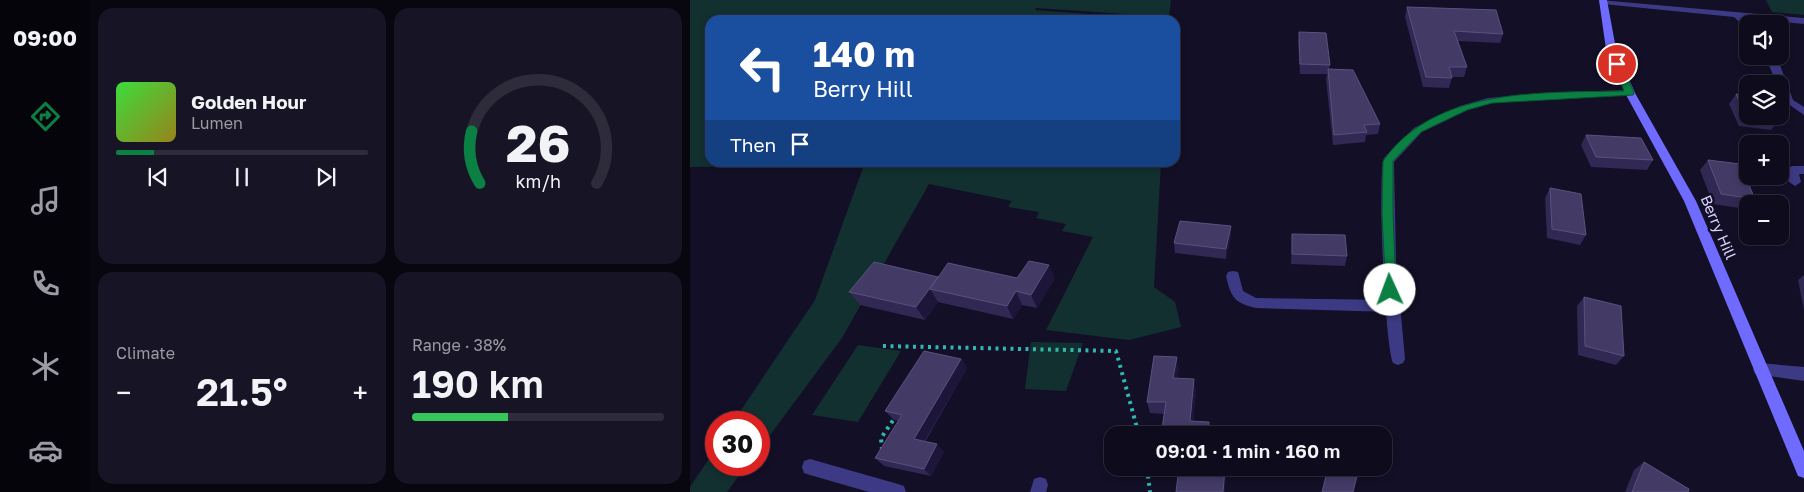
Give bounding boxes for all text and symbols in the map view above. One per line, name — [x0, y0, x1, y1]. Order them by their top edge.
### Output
map controls — [1739, 15, 1789, 245]
button: sound — [1739, 15, 1789, 65]
text: 09:00 — [13, 24, 77, 51]
text: 140 m — [813, 33, 915, 75]
icon: left — [730, 35, 795, 100]
pin — [1596, 43, 1638, 85]
icon: arrive — [1603, 50, 1631, 78]
text: Berry Hill — [813, 75, 913, 102]
button: layers — [1739, 75, 1789, 125]
text: Golden Hour — [191, 90, 306, 113]
icon: directions — [28, 99, 63, 134]
text: 26 — [506, 111, 570, 173]
text: Lumen — [191, 113, 243, 133]
icon: arrive — [786, 130, 814, 158]
text: Then — [730, 133, 776, 156]
button: + — [1739, 135, 1789, 185]
icon: previous — [144, 163, 172, 191]
icon: pause — [228, 163, 256, 191]
icon: next — [312, 163, 340, 191]
text: km/h — [515, 170, 561, 192]
icon: music — [28, 183, 63, 218]
street label: Berry Hill — [1697, 192, 1741, 262]
button: − — [1739, 195, 1789, 245]
position arrow — [1363, 263, 1415, 315]
icon: phone — [28, 266, 63, 301]
text: Range · 38% — [412, 335, 506, 355]
text: Climate — [116, 343, 175, 363]
icon: climate — [28, 349, 63, 384]
text: 190 km — [412, 361, 544, 406]
text: 21.5° — [196, 369, 288, 414]
text: − — [116, 376, 131, 409]
text: + — [353, 376, 368, 409]
speed limit sign: 30 — [705, 411, 770, 476]
icon: car — [28, 433, 63, 468]
text: 09:01 · 1 min · 160 m — [1156, 439, 1340, 462]

